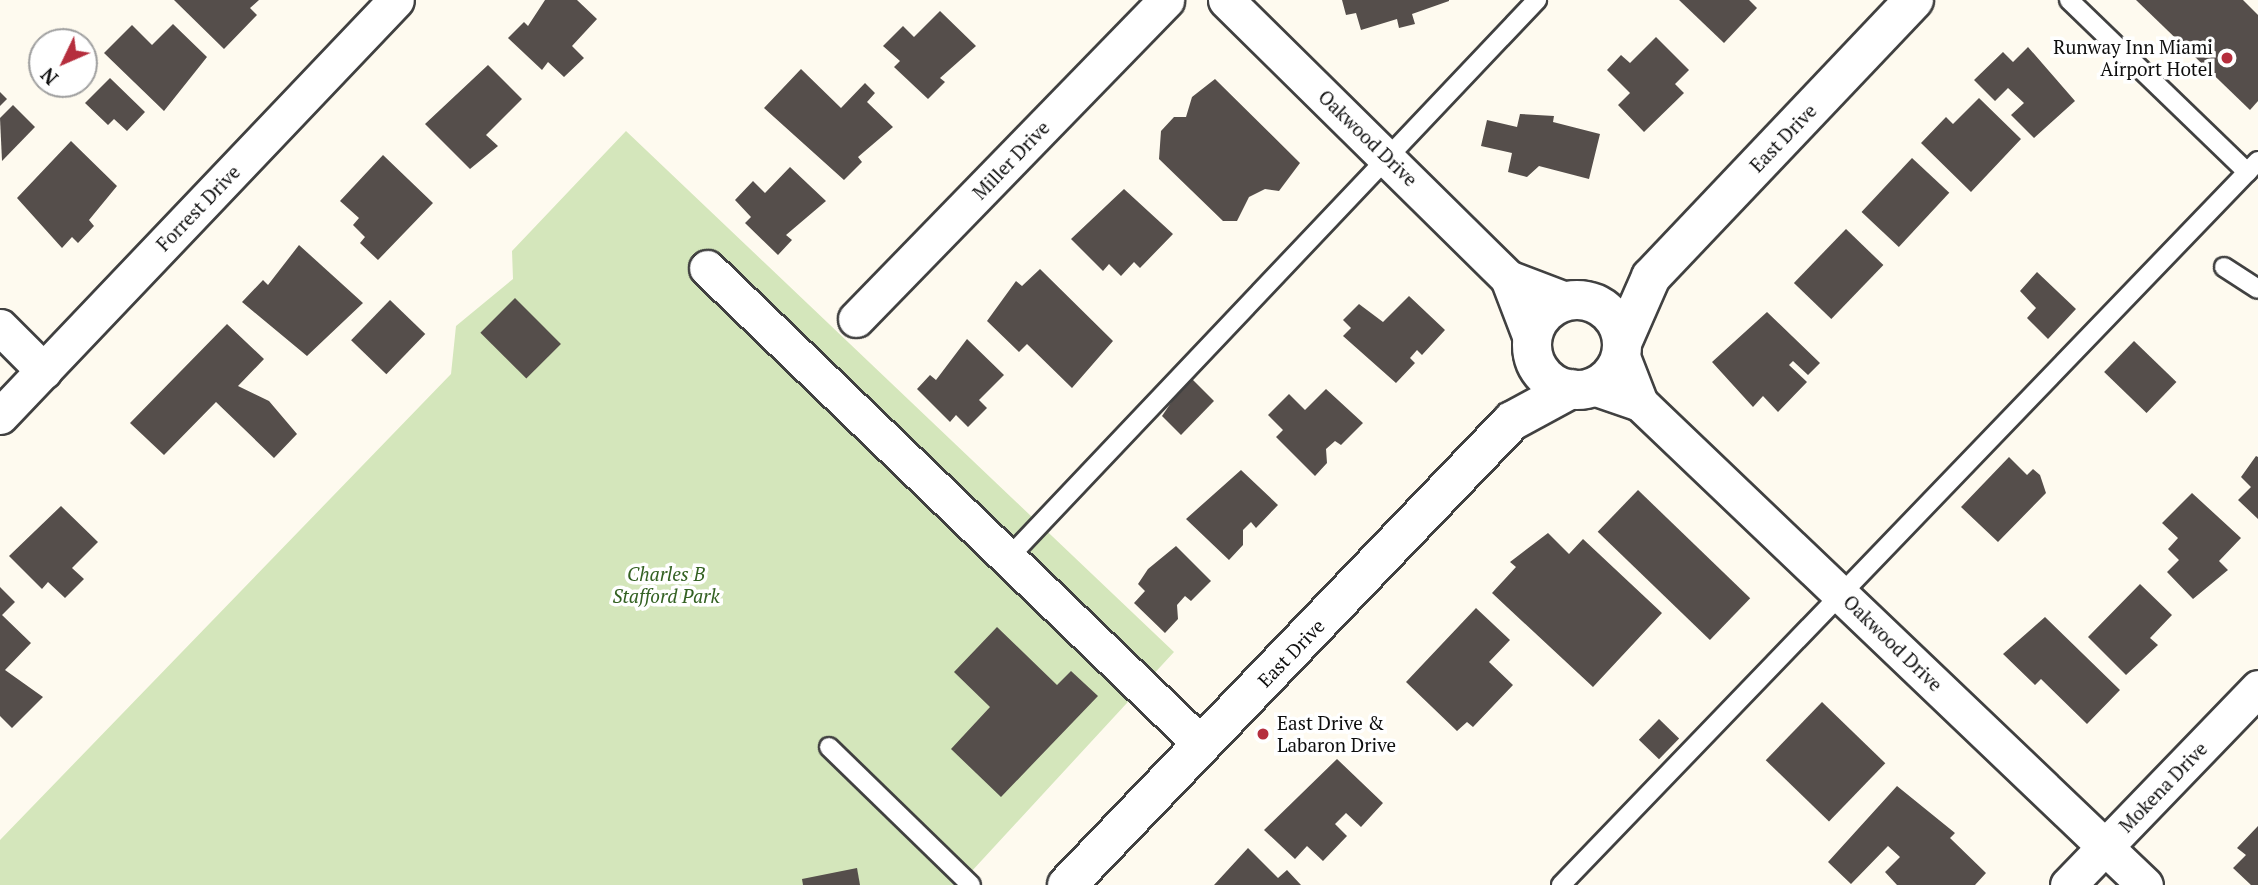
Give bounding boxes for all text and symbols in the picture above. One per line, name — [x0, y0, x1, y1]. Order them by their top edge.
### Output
north arrow — [28, 28, 98, 98]
place label: Runway Inn Miami Airport Hotel — [2053, 36, 2213, 80]
marker: Runway Inn Miami Airport Hotel — [2219, 50, 2235, 66]
text: N — [35, 63, 63, 90]
street label: Oakwood Drive — [1314, 85, 1422, 191]
street label: East Drive — [1745, 99, 1821, 177]
street label: Miller Drive — [968, 116, 1054, 204]
street label: Forrest Drive — [152, 160, 244, 256]
park label: Charles B Stafford Park — [612, 563, 720, 607]
street label: Oakwood Drive — [1839, 590, 1947, 696]
street label: East Drive — [1253, 614, 1329, 692]
place label: East Drive & Labaron Drive — [1277, 712, 1396, 756]
marker: East Drive & Labaron Drive — [1255, 726, 1271, 742]
street label: Mokena Drive — [2114, 737, 2212, 837]

